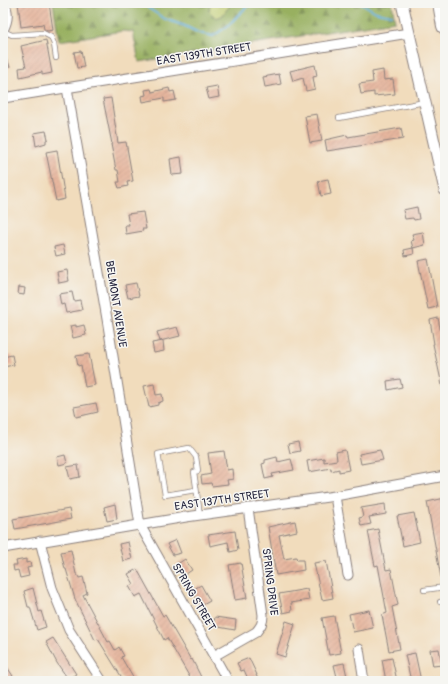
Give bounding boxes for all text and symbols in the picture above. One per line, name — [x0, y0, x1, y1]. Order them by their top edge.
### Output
street label: EAST 139TH STREET — [156, 40, 252, 68]
street label: BELMONT AVENUE — [103, 260, 129, 349]
street label: EAST 137TH STREET — [174, 487, 270, 513]
street label: SPRING DRIVE — [259, 548, 281, 617]
street label: SPRING STREET — [169, 561, 219, 633]

